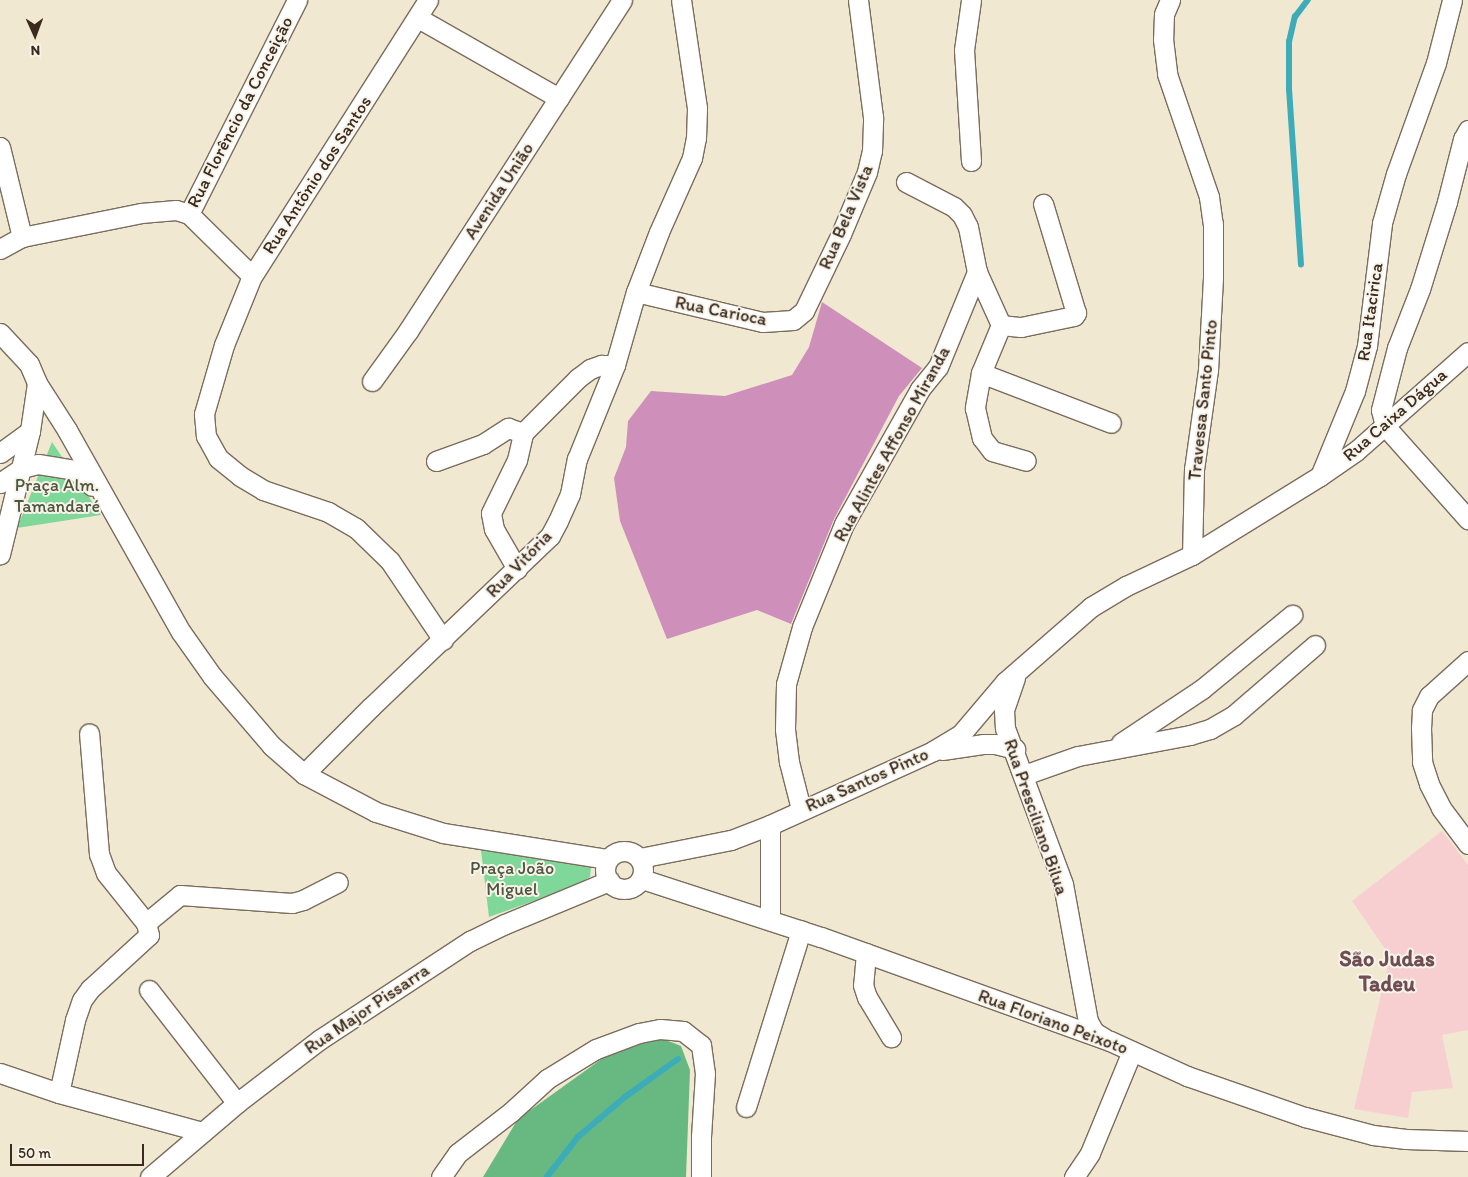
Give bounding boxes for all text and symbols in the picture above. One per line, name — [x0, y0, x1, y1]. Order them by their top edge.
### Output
north arrow — [10, 10, 60, 60]
street label: Rua Florêncio da Conceição — [182, 13, 298, 211]
text: N — [31, 42, 41, 59]
street label: Rua Antônio dos Santos — [258, 92, 376, 258]
street label: Avenida União — [460, 139, 538, 243]
street label: Rua Bela Vista — [814, 162, 878, 272]
street label: Rua Itacirica — [1352, 262, 1388, 362]
street label: Rua Carioca — [673, 292, 769, 330]
street label: Travessa Santo Pinto — [1184, 318, 1222, 482]
street label: Rua Alintes Affonso Miranda — [829, 342, 955, 546]
street label: Rua Caixa Dágua — [1339, 364, 1451, 466]
park label: Praça Alm. Tamandaré — [14, 475, 100, 518]
street label: Rua Vitória — [481, 526, 557, 602]
street label: Rua Presciliano Bilua — [999, 736, 1073, 898]
street label: Rua Santos Pinto — [802, 743, 932, 817]
park label: Praça João Miguel — [470, 858, 554, 901]
district label: São Judas Tadeu — [1339, 945, 1435, 996]
street label: Rua Major Pissarra — [301, 959, 433, 1059]
street label: Rua Floriano Peixoto — [975, 985, 1131, 1059]
scale bar — [12, 1134, 146, 1166]
text: 50 m — [18, 1144, 51, 1162]

